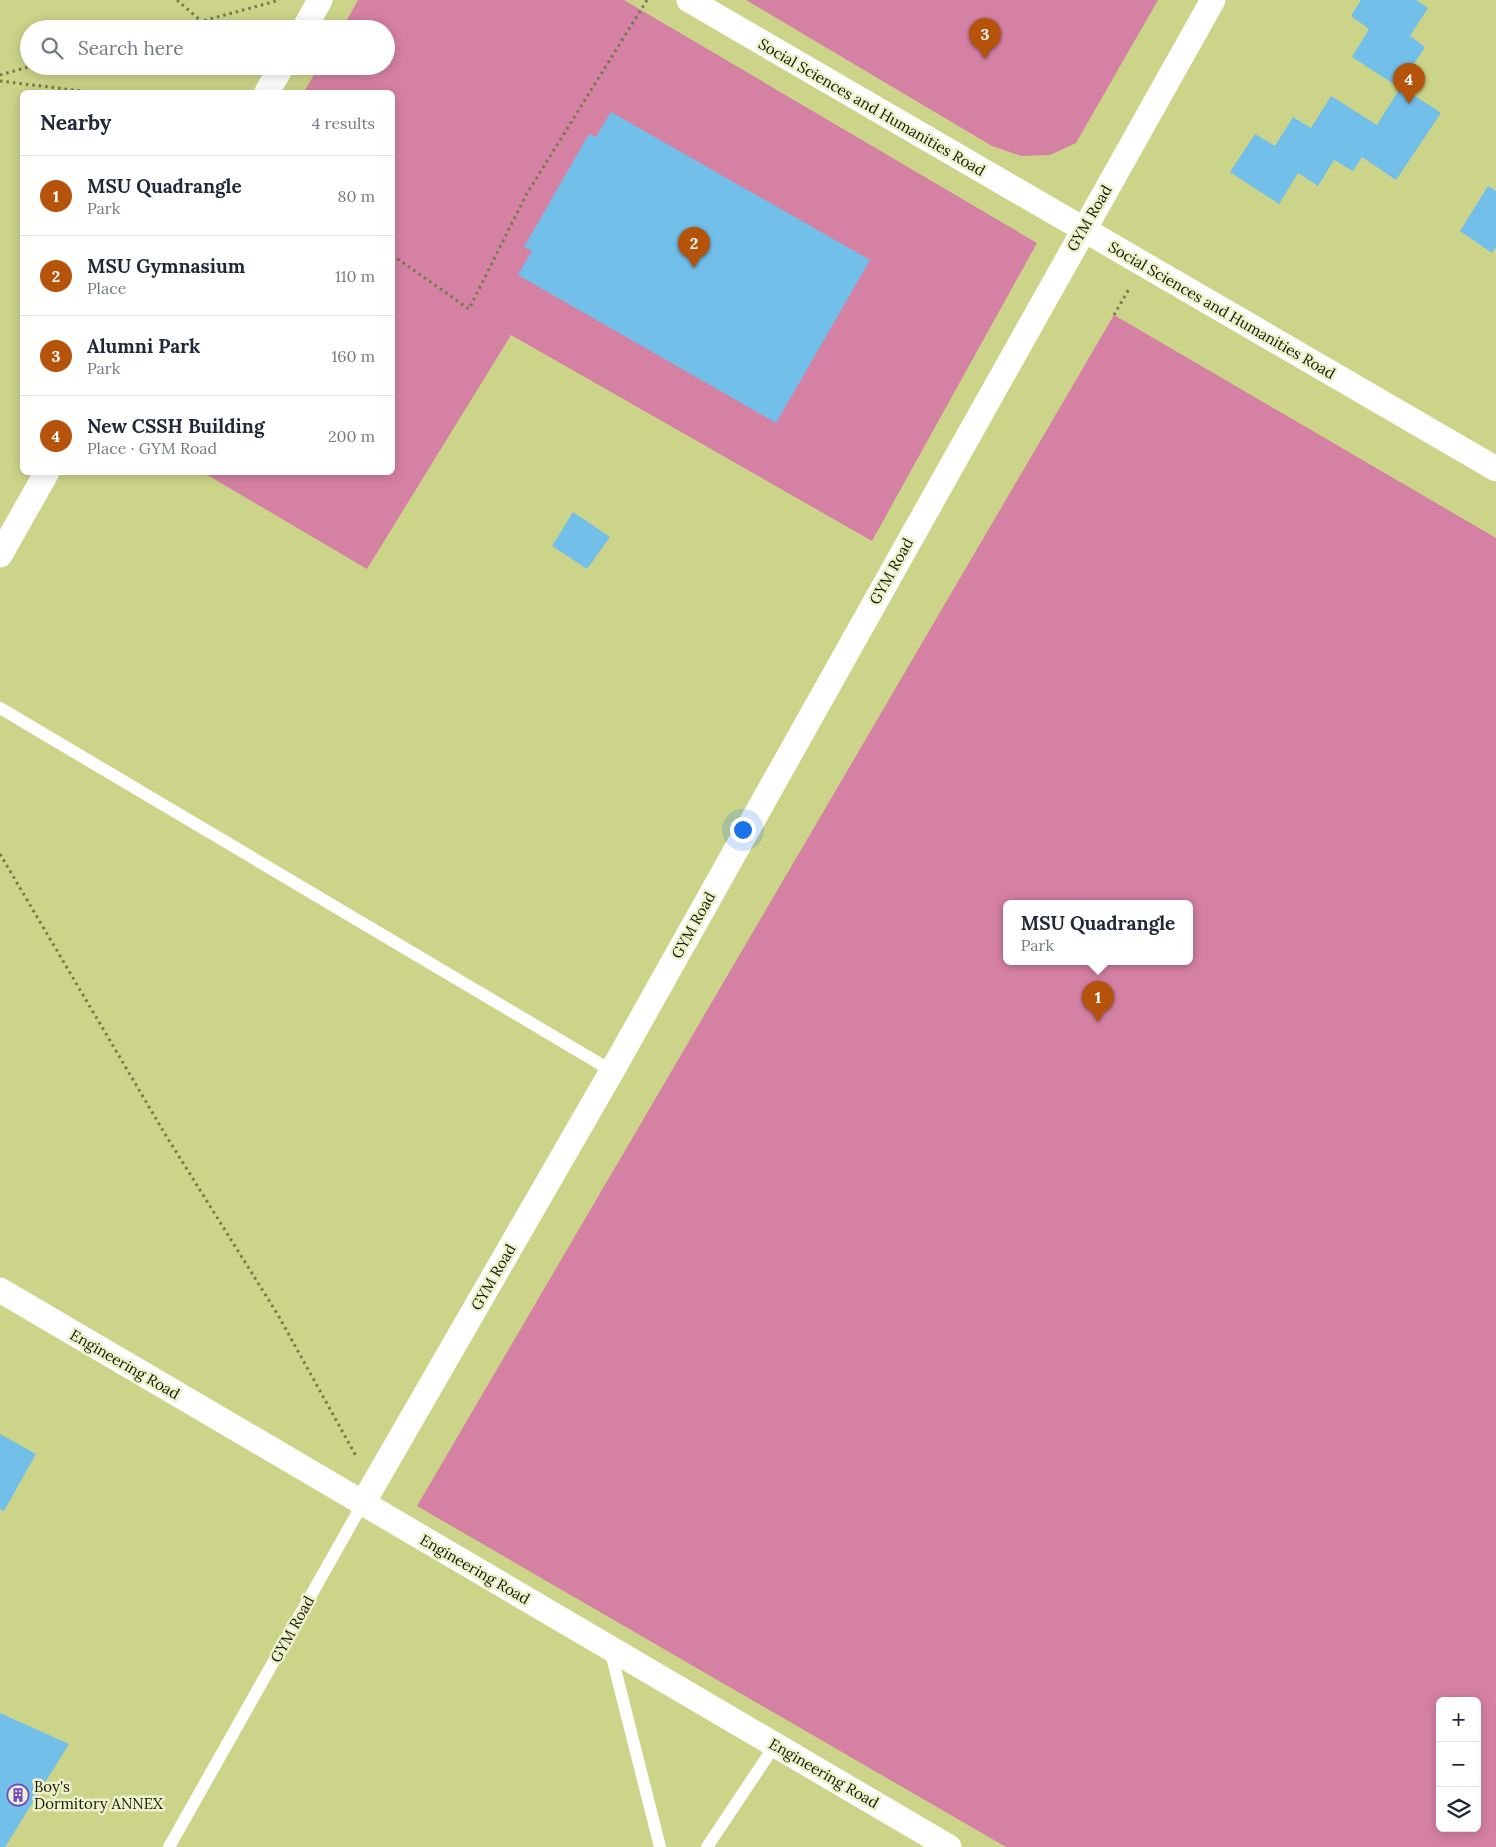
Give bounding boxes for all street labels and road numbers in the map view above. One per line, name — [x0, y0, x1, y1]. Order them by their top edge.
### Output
street label: Social Sciences and Humanities Road — [755, 34, 989, 180]
street label: GYM Road — [1062, 181, 1116, 255]
street label: Social Sciences and Humanities Road — [1105, 237, 1339, 383]
street label: GYM Road — [865, 534, 917, 608]
street label: GYM Road — [667, 888, 719, 962]
street label: GYM Road — [466, 1240, 520, 1314]
street label: Engineering Road — [67, 1325, 183, 1403]
street label: Engineering Road — [417, 1530, 533, 1608]
street label: GYM Road — [266, 1592, 318, 1666]
street label: Engineering Road — [766, 1734, 882, 1812]

